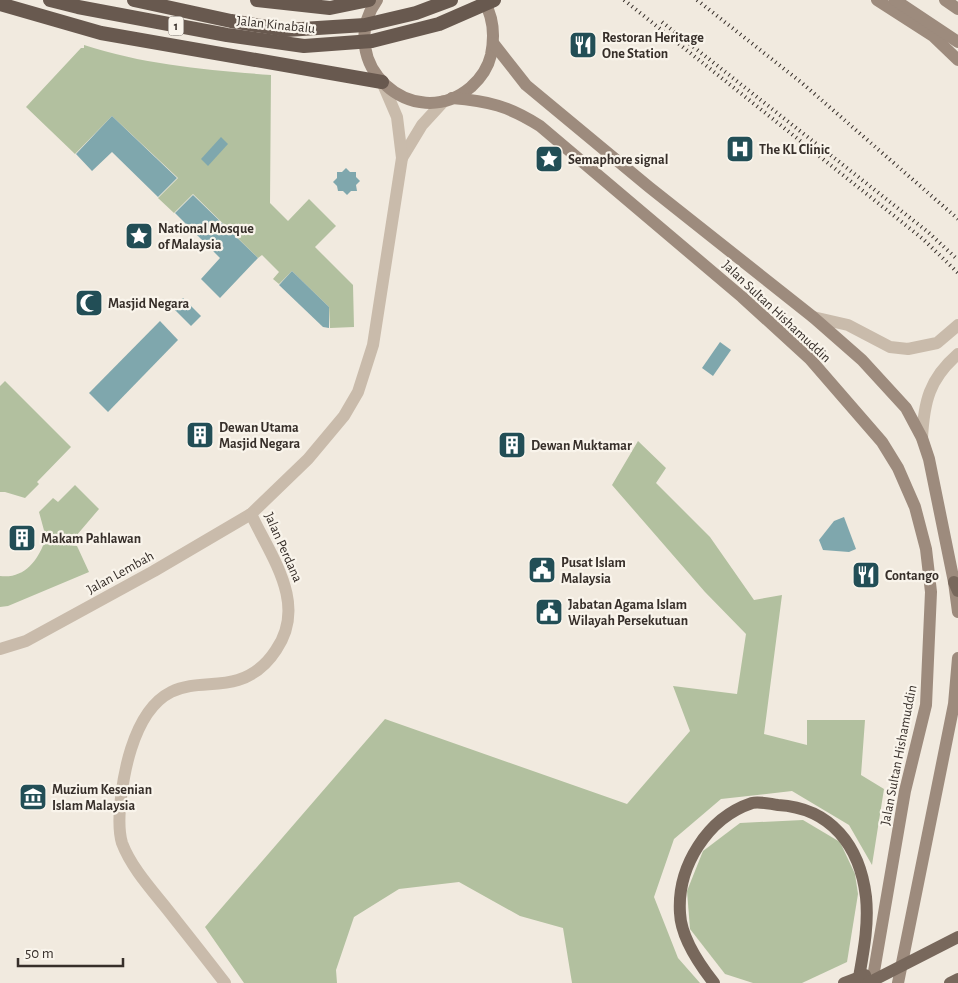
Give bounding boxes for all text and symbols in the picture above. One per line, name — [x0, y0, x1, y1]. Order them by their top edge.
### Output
street label: Jalan Kinabalu — [236, 14, 316, 36]
road number: 1 — [168, 16, 184, 36]
restaurant icon: Restoran Heritage One Station — [568, 30, 598, 60]
place label: Restoran Heritage One Station — [602, 31, 704, 61]
hospital icon: The KL Clinic — [725, 134, 755, 164]
place label: The KL Clinic — [759, 143, 830, 157]
place icon: Semaphore signal — [534, 144, 564, 174]
place label: Semaphore signal — [568, 153, 668, 167]
place icon: National Mosque of Malaysia — [124, 221, 154, 251]
place label: National Mosque of Malaysia — [158, 222, 254, 252]
street label: Jalan Sultan Hishamuddin — [719, 258, 833, 365]
mosque icon: Masjid Negara — [74, 288, 104, 318]
place label: Masjid Negara — [108, 297, 189, 311]
building icon: Dewan Utama Masjid Negara — [185, 420, 215, 450]
place label: Dewan Utama Masjid Negara — [219, 421, 300, 451]
building icon: Dewan Muktamar — [497, 430, 527, 460]
place label: Dewan Muktamar — [531, 439, 632, 453]
street label: Jalan Perdana — [261, 510, 305, 585]
building icon: Makam Pahlawan — [7, 523, 37, 553]
place label: Makam Pahlawan — [41, 532, 141, 546]
street label: Jalan Lembah — [85, 549, 156, 597]
public building icon: Pusat Islam Malaysia — [527, 555, 557, 585]
place label: Pusat Islam Malaysia — [561, 556, 626, 586]
restaurant icon: Contango — [851, 560, 881, 590]
place label: Contango — [885, 569, 939, 583]
public building icon: Jabatan Agama Islam Wilayah Persekutuan — [534, 597, 564, 627]
place label: Jabatan Agama Islam Wilayah Persekutuan — [568, 598, 688, 628]
street label: Jalan Sultan Hishamuddin — [879, 684, 919, 827]
museum icon: Muzium Kesenian Islam Malaysia — [18, 782, 48, 812]
place label: Muzium Kesenian Islam Malaysia — [52, 783, 152, 813]
scale bar — [18, 936, 122, 968]
text: 50 m — [25, 946, 54, 961]

